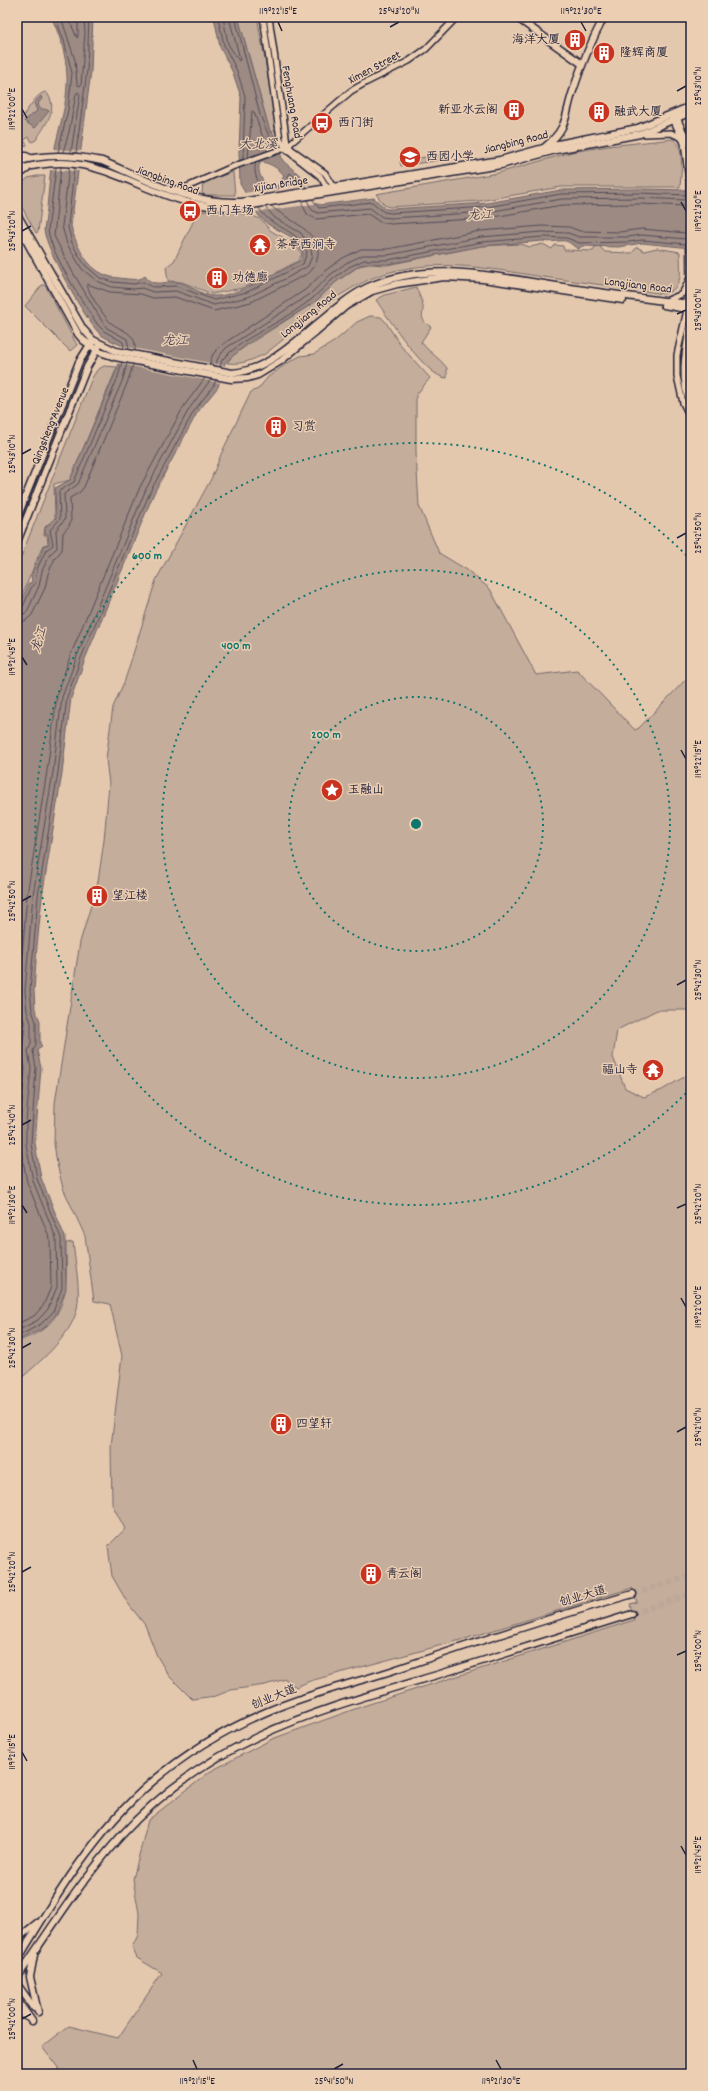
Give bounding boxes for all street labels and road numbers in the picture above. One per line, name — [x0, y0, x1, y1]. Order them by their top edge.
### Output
street label: Ximen Street — [346, 47, 405, 89]
street label: Fenghuang Road — [276, 64, 306, 140]
street label: Jiangbing Road — [482, 127, 550, 159]
street label: Jiangbing Road — [133, 162, 201, 200]
street label: Xijian Bridge — [253, 172, 309, 198]
street label: Longjiang Road — [603, 273, 673, 299]
street label: Longjiang Road — [277, 287, 341, 343]
street label: Qingsheng Avenue — [28, 385, 74, 467]
street label: 创业大道 — [558, 1582, 608, 1612]
street label: 创业大道 — [249, 1681, 299, 1715]

